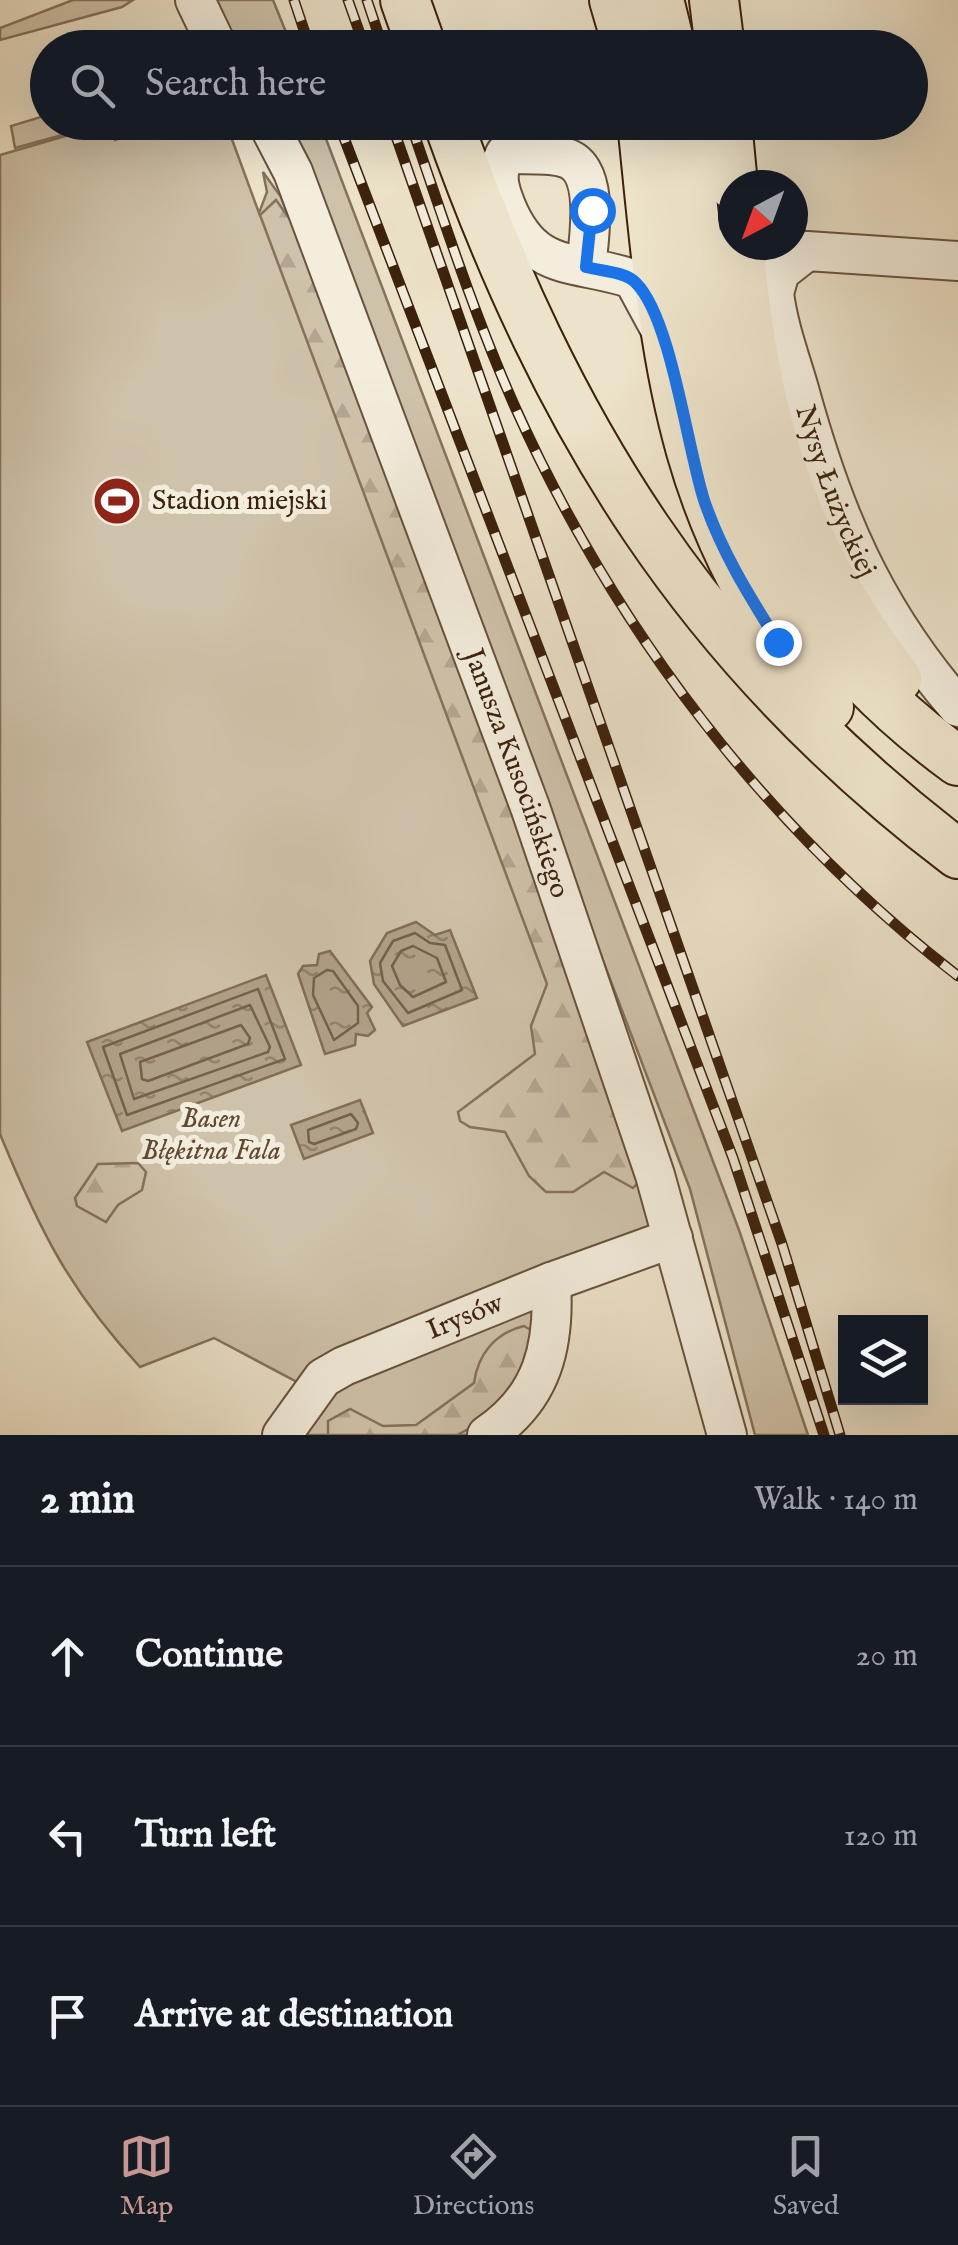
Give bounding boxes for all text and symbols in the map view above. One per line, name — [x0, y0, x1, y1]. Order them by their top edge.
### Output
search box — [30, 30, 928, 140]
icon: search — [65, 58, 120, 113]
text: Search here — [145, 61, 326, 109]
north arrow — [718, 170, 808, 260]
route start — [570, 188, 616, 234]
street label: Nysy Łużyckiej — [787, 401, 884, 583]
sports icon: Stadion miejski — [91, 475, 143, 527]
place label: Stadion miejski — [152, 484, 327, 519]
route end — [756, 620, 802, 666]
street label: Janusza Kusocińskiego — [454, 641, 577, 903]
park label: Basen Błękitna Fala — [141, 1102, 281, 1169]
street label: Irysów — [422, 1286, 509, 1348]
map controls — [838, 1315, 928, 1405]
button: layers — [838, 1315, 928, 1405]
text: 2 min — [40, 1474, 135, 1527]
text: Walk · 140 m — [754, 1480, 918, 1521]
icon: ahead — [40, 1629, 95, 1684]
text: Continue — [135, 1632, 283, 1680]
text: 20 m — [856, 1636, 918, 1677]
icon: left — [40, 1809, 95, 1864]
text: Turn left — [135, 1812, 276, 1860]
text: 120 m — [844, 1816, 918, 1857]
icon: arrive — [40, 1989, 95, 2044]
text: Arrive at destination — [135, 1992, 453, 2040]
tab: Map — [119, 2129, 174, 2224]
tab: Directions — [412, 2129, 534, 2224]
tab: Saved — [773, 2129, 839, 2224]

